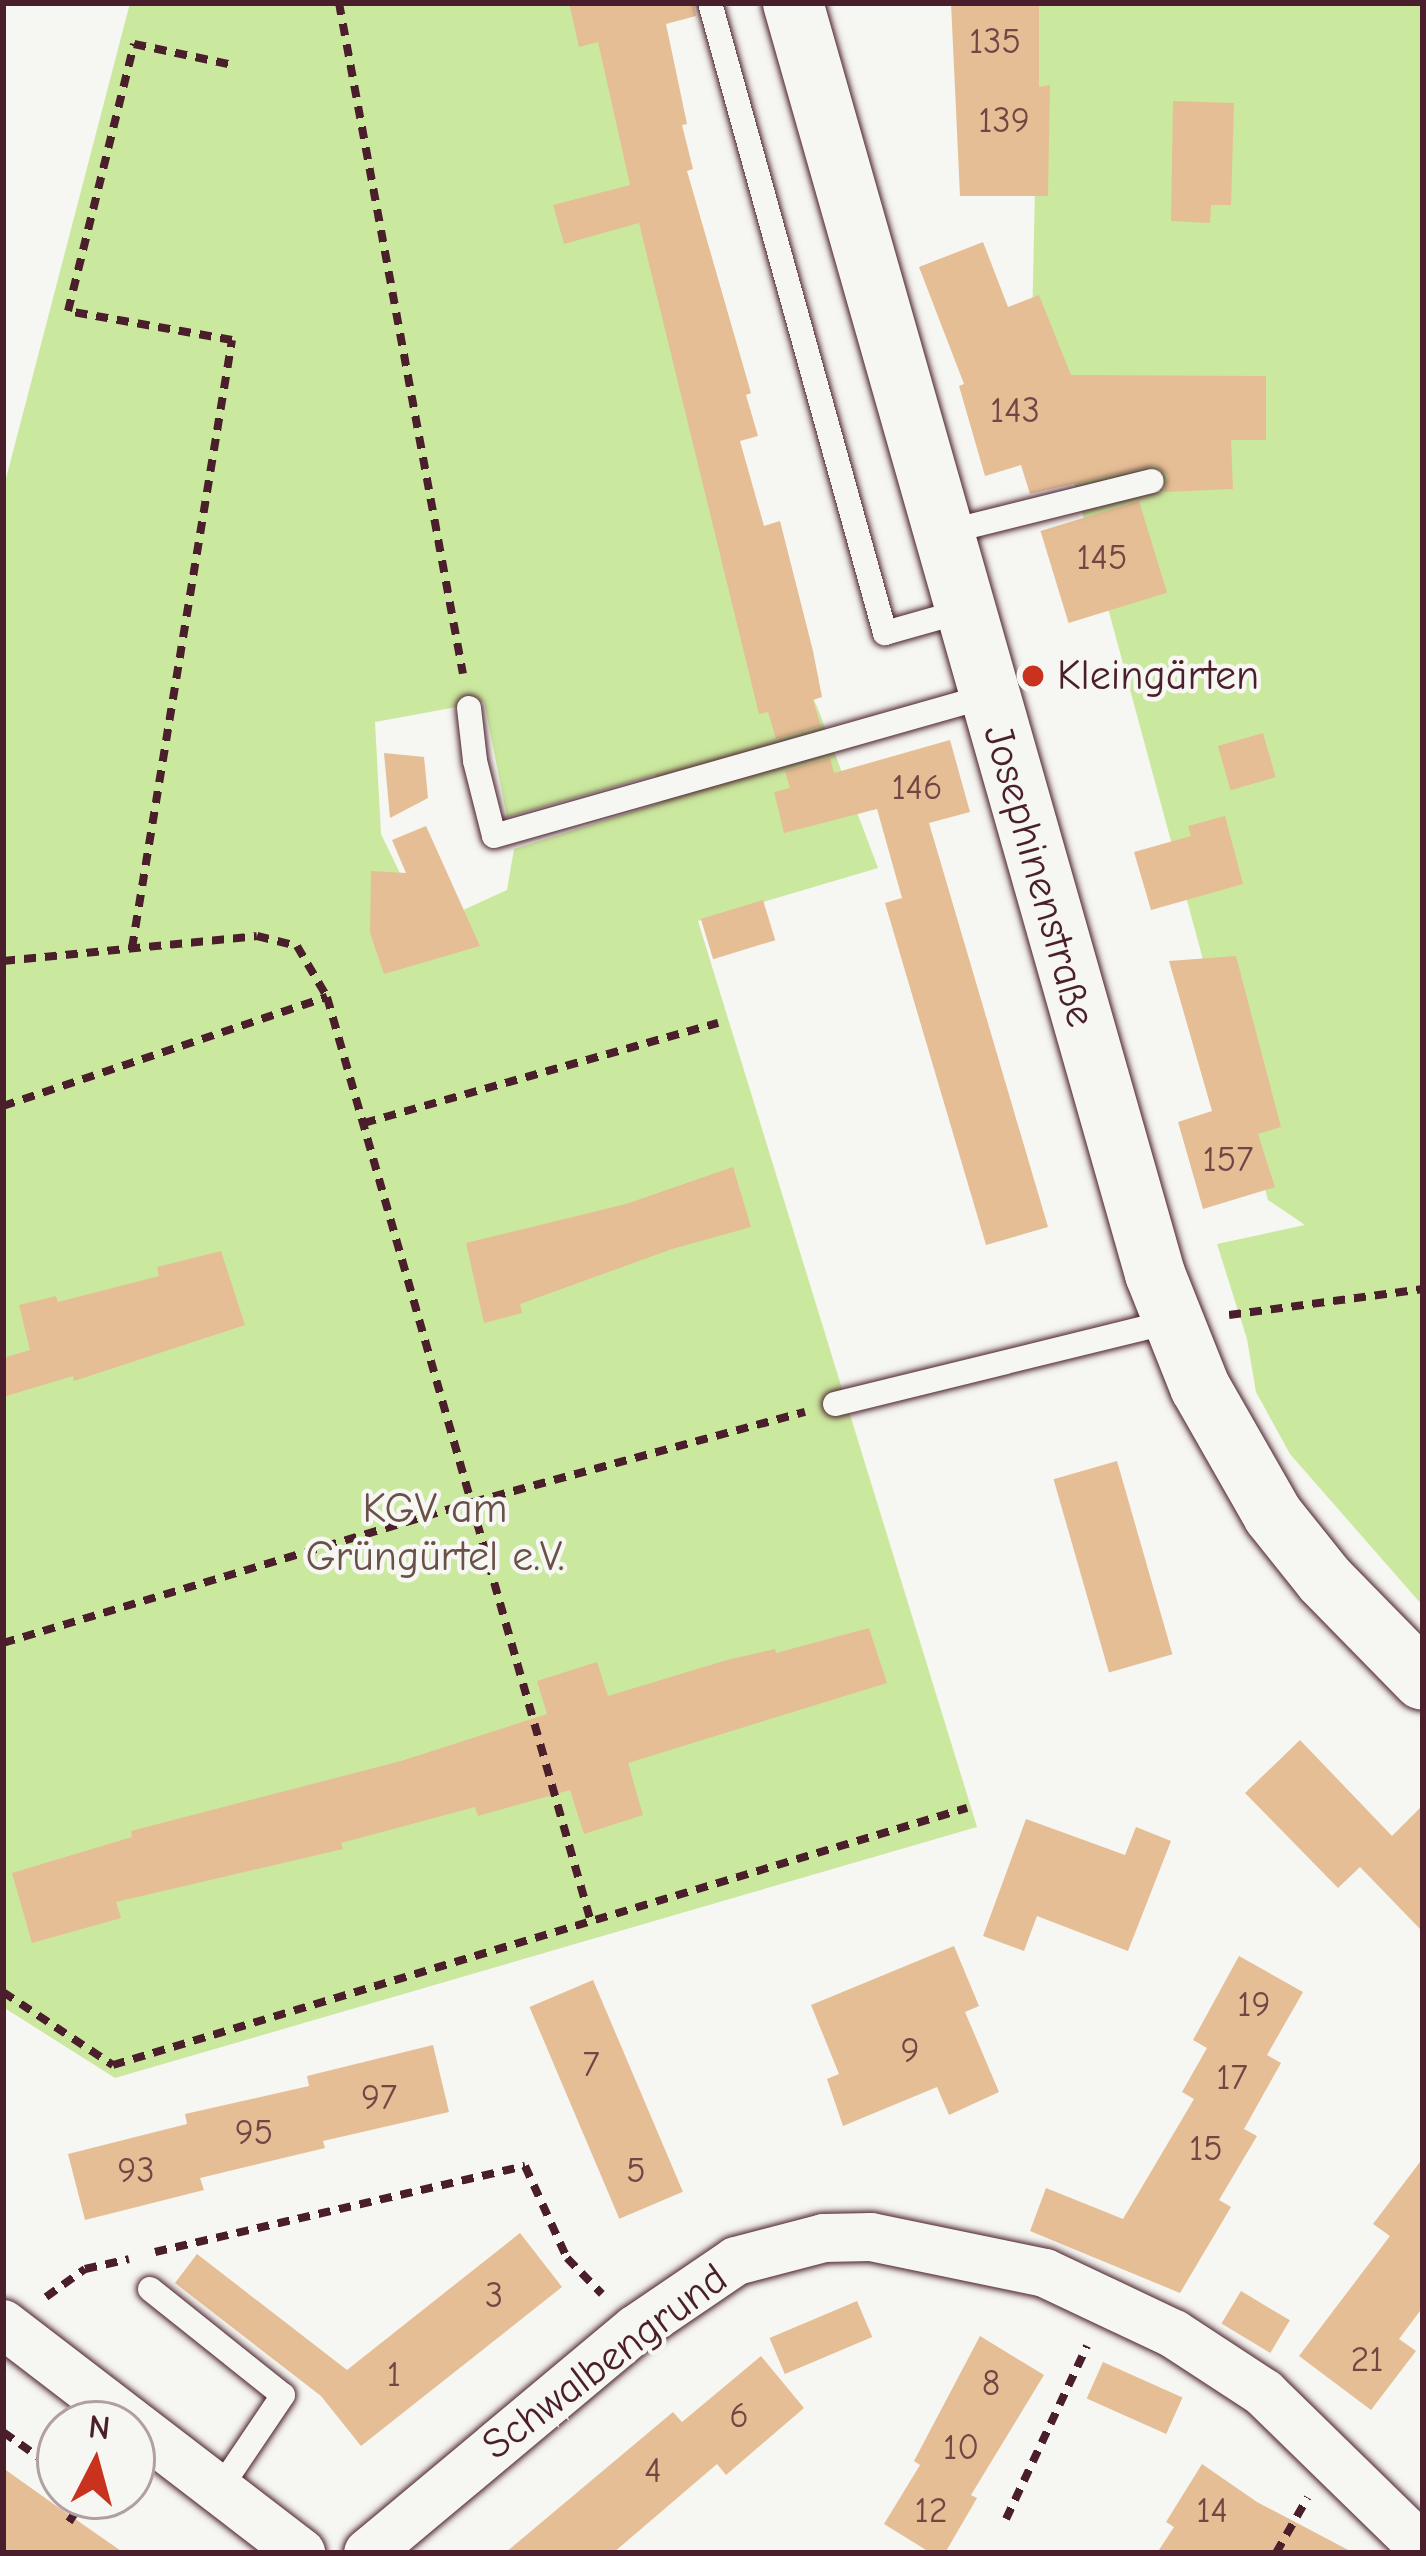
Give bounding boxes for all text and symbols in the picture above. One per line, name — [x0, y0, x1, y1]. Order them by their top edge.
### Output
house number: 135 — [969, 20, 1021, 64]
house number: 139 — [978, 99, 1030, 143]
house number: 143 — [990, 389, 1040, 433]
house number: 145 — [1076, 536, 1128, 580]
place label: Kleingärten — [1057, 651, 1259, 701]
marker: Kleingärten — [1020, 663, 1046, 689]
street label: Josephinenstraße — [972, 719, 1106, 1033]
house number: 146 — [891, 766, 943, 810]
house number: 157 — [1203, 1138, 1253, 1182]
park label: KGV am Grüngürtel e.V. — [305, 1484, 565, 1582]
house number: 19 — [1237, 1983, 1271, 2027]
house number: 9 — [900, 2029, 920, 2073]
house number: 7 — [582, 2043, 600, 2087]
house number: 17 — [1216, 2056, 1248, 2100]
house number: 97 — [361, 2076, 397, 2120]
house number: 95 — [235, 2111, 273, 2155]
house number: 15 — [1189, 2127, 1223, 2171]
house number: 93 — [117, 2149, 155, 2193]
house number: 5 — [626, 2149, 646, 2193]
street label: Schwalbengrund — [473, 2253, 737, 2471]
house number: 3 — [485, 2274, 503, 2318]
house number: 21 — [1350, 2338, 1384, 2382]
house number: 1 — [387, 2353, 401, 2397]
house number: 8 — [982, 2362, 1000, 2406]
house number: 6 — [729, 2394, 749, 2438]
north arrow — [36, 2400, 156, 2520]
text: N — [87, 2407, 112, 2447]
house number: 10 — [943, 2426, 979, 2470]
house number: 4 — [644, 2449, 662, 2493]
house number: 12 — [914, 2489, 948, 2533]
house number: 14 — [1196, 2489, 1228, 2533]

